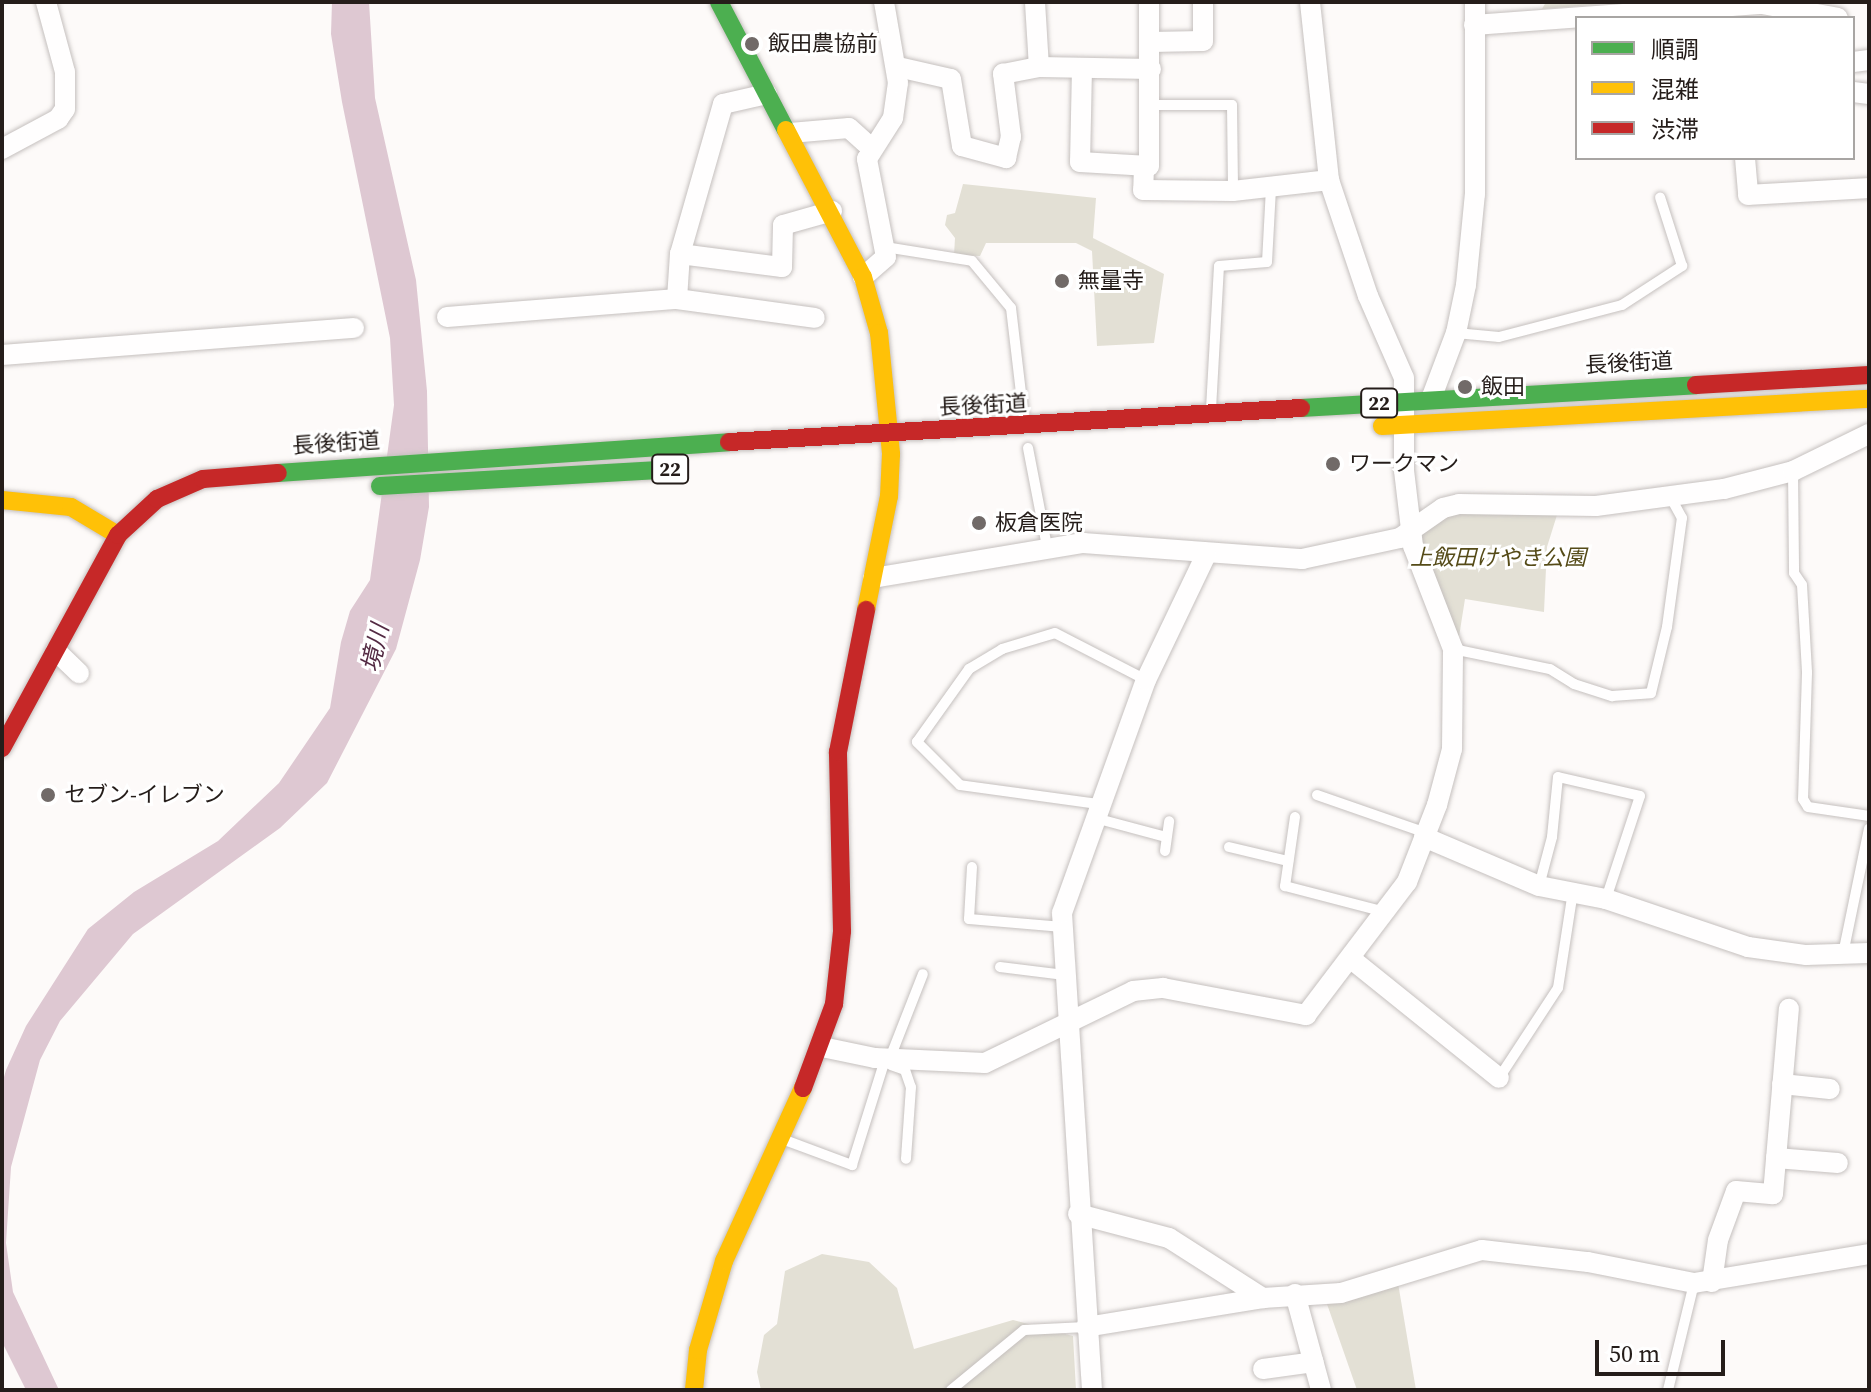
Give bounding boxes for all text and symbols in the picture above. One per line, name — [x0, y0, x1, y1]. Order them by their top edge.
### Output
legend — [1575, 16, 1855, 160]
place label: 飯田農協前 — [768, 31, 878, 57]
text: 順調 — [1651, 33, 1699, 66]
marker: 飯田農協前 — [743, 35, 761, 53]
text: 混雑 — [1651, 73, 1699, 106]
text: 渋滞 — [1651, 113, 1699, 146]
place label: 無量寺 — [1078, 268, 1144, 294]
marker: 無量寺 — [1053, 272, 1071, 290]
street label: 長後街道 — [1584, 348, 1674, 378]
place label: 飯田 — [1481, 374, 1525, 400]
marker: 飯田 — [1456, 378, 1474, 396]
road number: 22 — [1359, 387, 1399, 419]
street label: 長後街道 — [938, 390, 1028, 420]
street label: 長後街道 — [291, 427, 381, 459]
place label: ワークマン — [1349, 451, 1459, 477]
road number: 22 — [650, 453, 690, 485]
marker: ワークマン — [1324, 455, 1342, 473]
place label: 板倉医院 — [995, 510, 1083, 536]
marker: 板倉医院 — [970, 514, 988, 532]
park label: 上飯田けやき公園 — [1410, 545, 1586, 571]
water label: 境川 — [356, 621, 394, 675]
place label: セブン-イレブン — [64, 782, 225, 808]
marker: セブン-イレブン — [39, 786, 57, 804]
scale bar — [1599, 1324, 1729, 1374]
text: 50 m — [1609, 1337, 1660, 1370]

